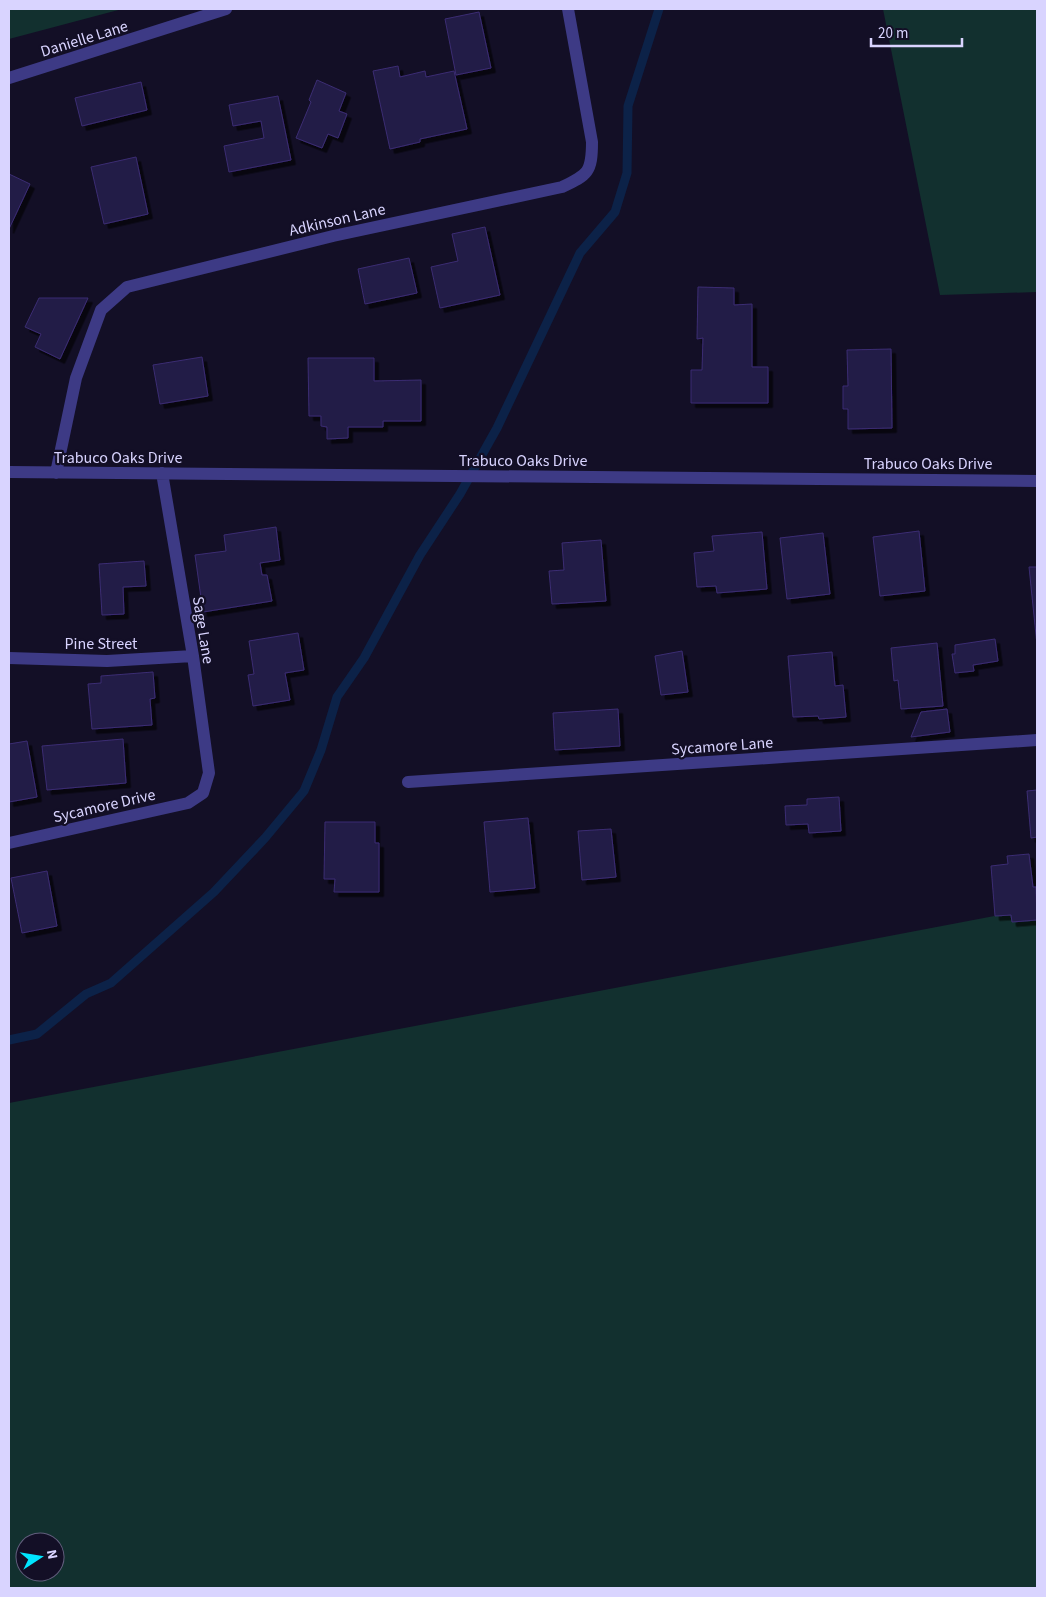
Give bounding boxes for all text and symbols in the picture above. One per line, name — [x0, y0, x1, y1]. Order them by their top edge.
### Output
street label: Danielle Lane — [38, 15, 131, 63]
scale bar — [871, 15, 962, 47]
text: 20 m — [878, 23, 908, 44]
street label: Adkinson Lane — [287, 198, 388, 242]
street label: Trabuco Oaks Drive — [54, 447, 182, 469]
street label: Trabuco Oaks Drive — [459, 450, 587, 472]
street label: Trabuco Oaks Drive — [864, 453, 992, 475]
street label: Sage Lane — [187, 595, 219, 666]
street label: Pine Street — [65, 633, 138, 655]
street label: Sycamore Lane — [670, 731, 774, 761]
street label: Sycamore Drive — [51, 784, 158, 828]
north arrow — [15, 1532, 65, 1582]
text: N — [41, 1548, 62, 1561]

